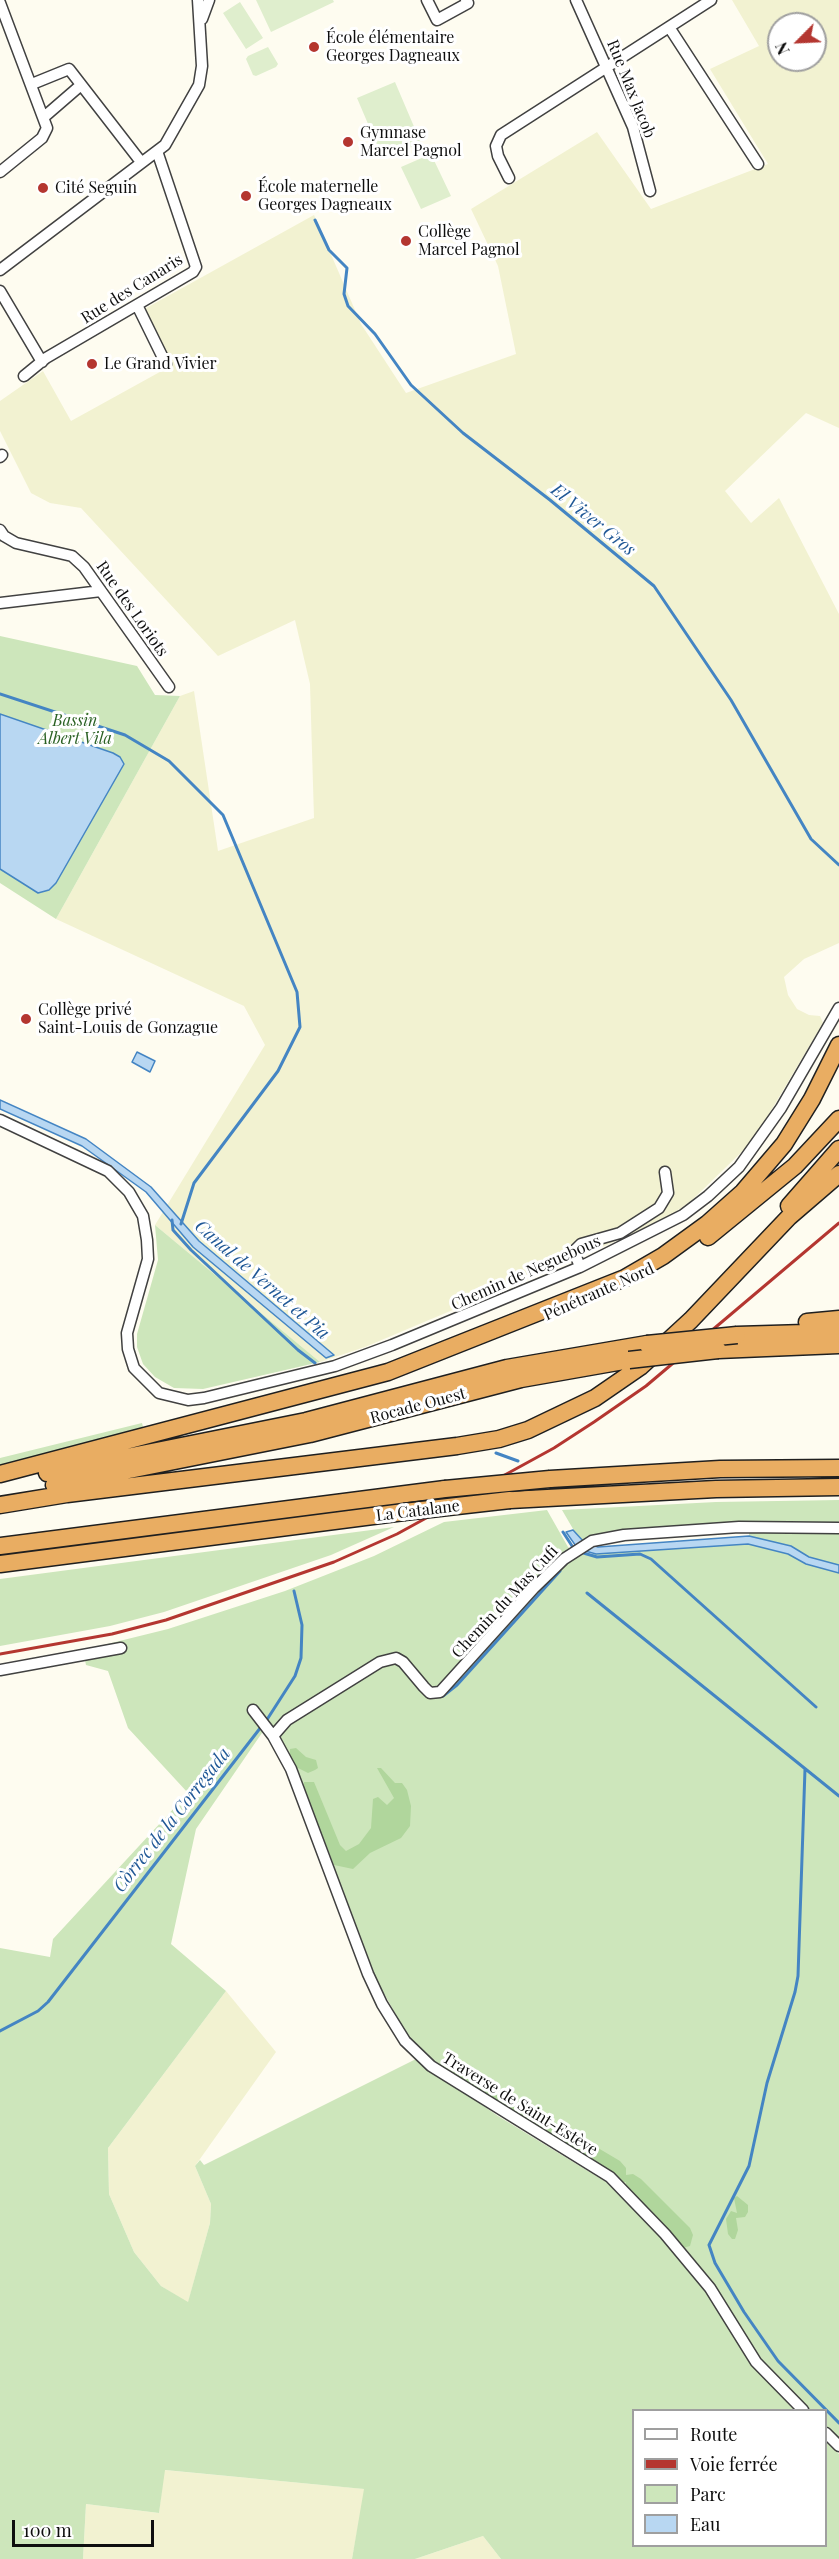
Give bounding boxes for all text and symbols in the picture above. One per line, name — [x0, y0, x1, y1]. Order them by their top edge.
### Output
north arrow — [767, 12, 827, 72]
place label: École élémentaire Georges Dagneaux — [326, 28, 460, 66]
street label: Rue Max Jacob — [603, 37, 659, 141]
text: N — [770, 39, 794, 58]
marker: École élémentaire Georges Dagneaux — [307, 40, 321, 54]
place label: Gymnase Marcel Pagnol — [360, 123, 461, 161]
marker: Gymnase Marcel Pagnol — [341, 135, 355, 149]
place label: École maternelle Georges Dagneaux — [258, 177, 392, 215]
place label: Cité Seguin — [55, 178, 137, 198]
marker: Cité Seguin — [36, 181, 50, 195]
marker: École maternelle Georges Dagneaux — [239, 189, 253, 203]
place label: Collège Marcel Pagnol — [418, 222, 519, 260]
marker: Collège Marcel Pagnol — [399, 234, 413, 248]
street label: Rue des Canaris — [78, 250, 186, 328]
place label: Le Grand Vivier — [104, 354, 217, 374]
marker: Le Grand Vivier — [85, 357, 99, 371]
water label: El Viver Gros — [546, 479, 640, 561]
street label: Rue des Loriots — [92, 558, 172, 660]
park label: Bassin Albert Vila — [38, 711, 112, 749]
place label: Collège privé Saint-Louis de Gonzague — [38, 1000, 218, 1038]
marker: Collège privé Saint-Louis de Gonzague — [19, 1012, 33, 1026]
water label: Canal de Vernet et Pia — [190, 1216, 334, 1344]
street label: Chemin de Neguebous — [448, 1231, 604, 1315]
street label: Pénétrante Nord — [541, 1259, 657, 1325]
street label: Rocade Ouest — [368, 1384, 468, 1428]
street label: La Catalane — [375, 1496, 461, 1526]
street label: Chemin du Mas Cufi — [448, 1542, 562, 1662]
water label: Còrrec de la Corregada — [109, 1744, 235, 1896]
street label: Traverse de Saint-Estève — [439, 2048, 601, 2160]
legend — [632, 2409, 827, 2547]
text: Route — [690, 2422, 737, 2446]
text: Voie ferrée — [690, 2452, 778, 2476]
text: Parc — [690, 2482, 726, 2506]
scale bar — [15, 2508, 158, 2546]
text: Eau — [690, 2512, 720, 2536]
text: 100 m — [23, 2518, 72, 2542]

